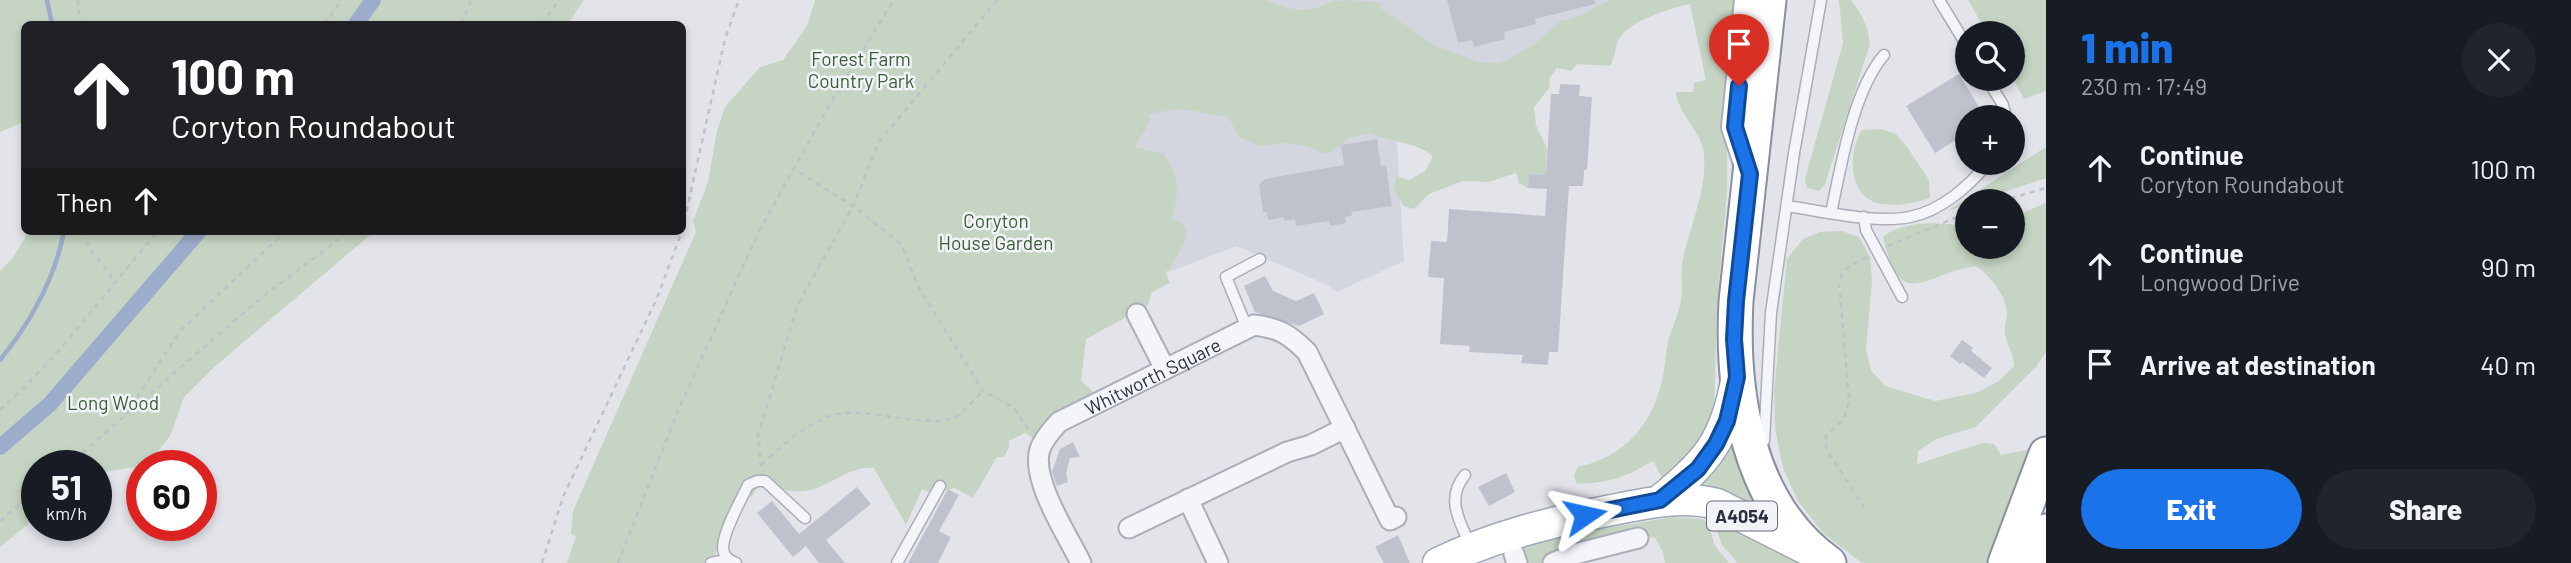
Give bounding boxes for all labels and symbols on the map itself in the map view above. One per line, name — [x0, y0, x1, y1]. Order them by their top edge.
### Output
pin — [1709, 14, 1769, 86]
park label: Forest Farm Country Park — [808, 47, 914, 92]
park label: Coryton House Garden — [939, 209, 1053, 254]
street label: Whitworth Square — [1080, 332, 1224, 419]
park label: Long Wood — [67, 391, 159, 414]
speed limit sign: 60 — [126, 450, 217, 541]
position arrow — [1548, 478, 1622, 552]
road number: A4054 — [1707, 502, 1777, 530]

